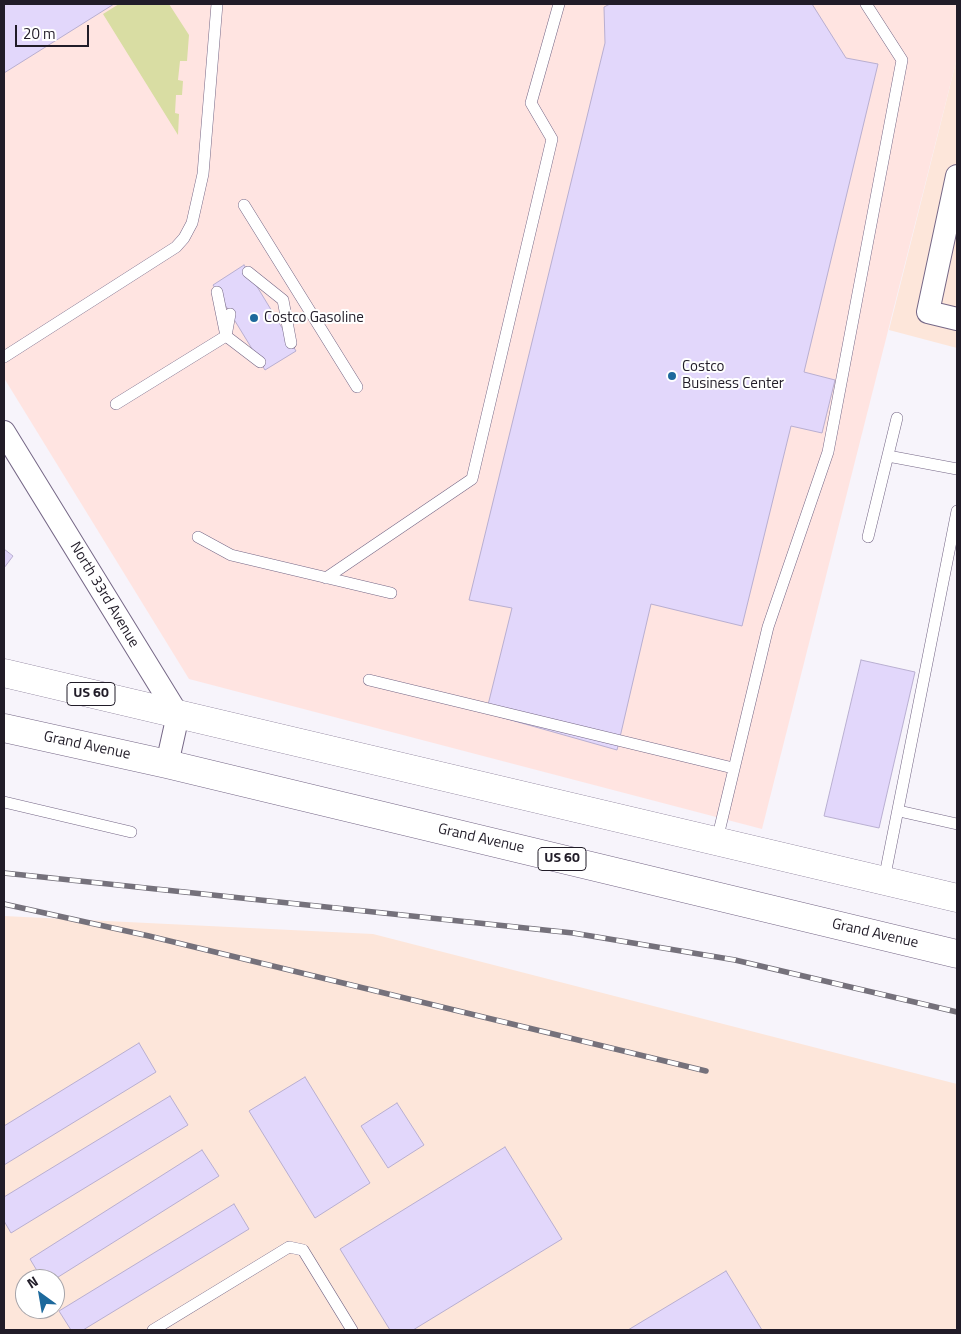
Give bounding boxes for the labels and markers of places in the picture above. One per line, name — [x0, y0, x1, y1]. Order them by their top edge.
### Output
place label: Costco Gasoline — [264, 309, 364, 327]
marker: Costco Gasoline — [248, 312, 260, 324]
place label: Costco Business Center — [682, 358, 784, 393]
marker: Costco Business Center — [666, 370, 678, 382]

